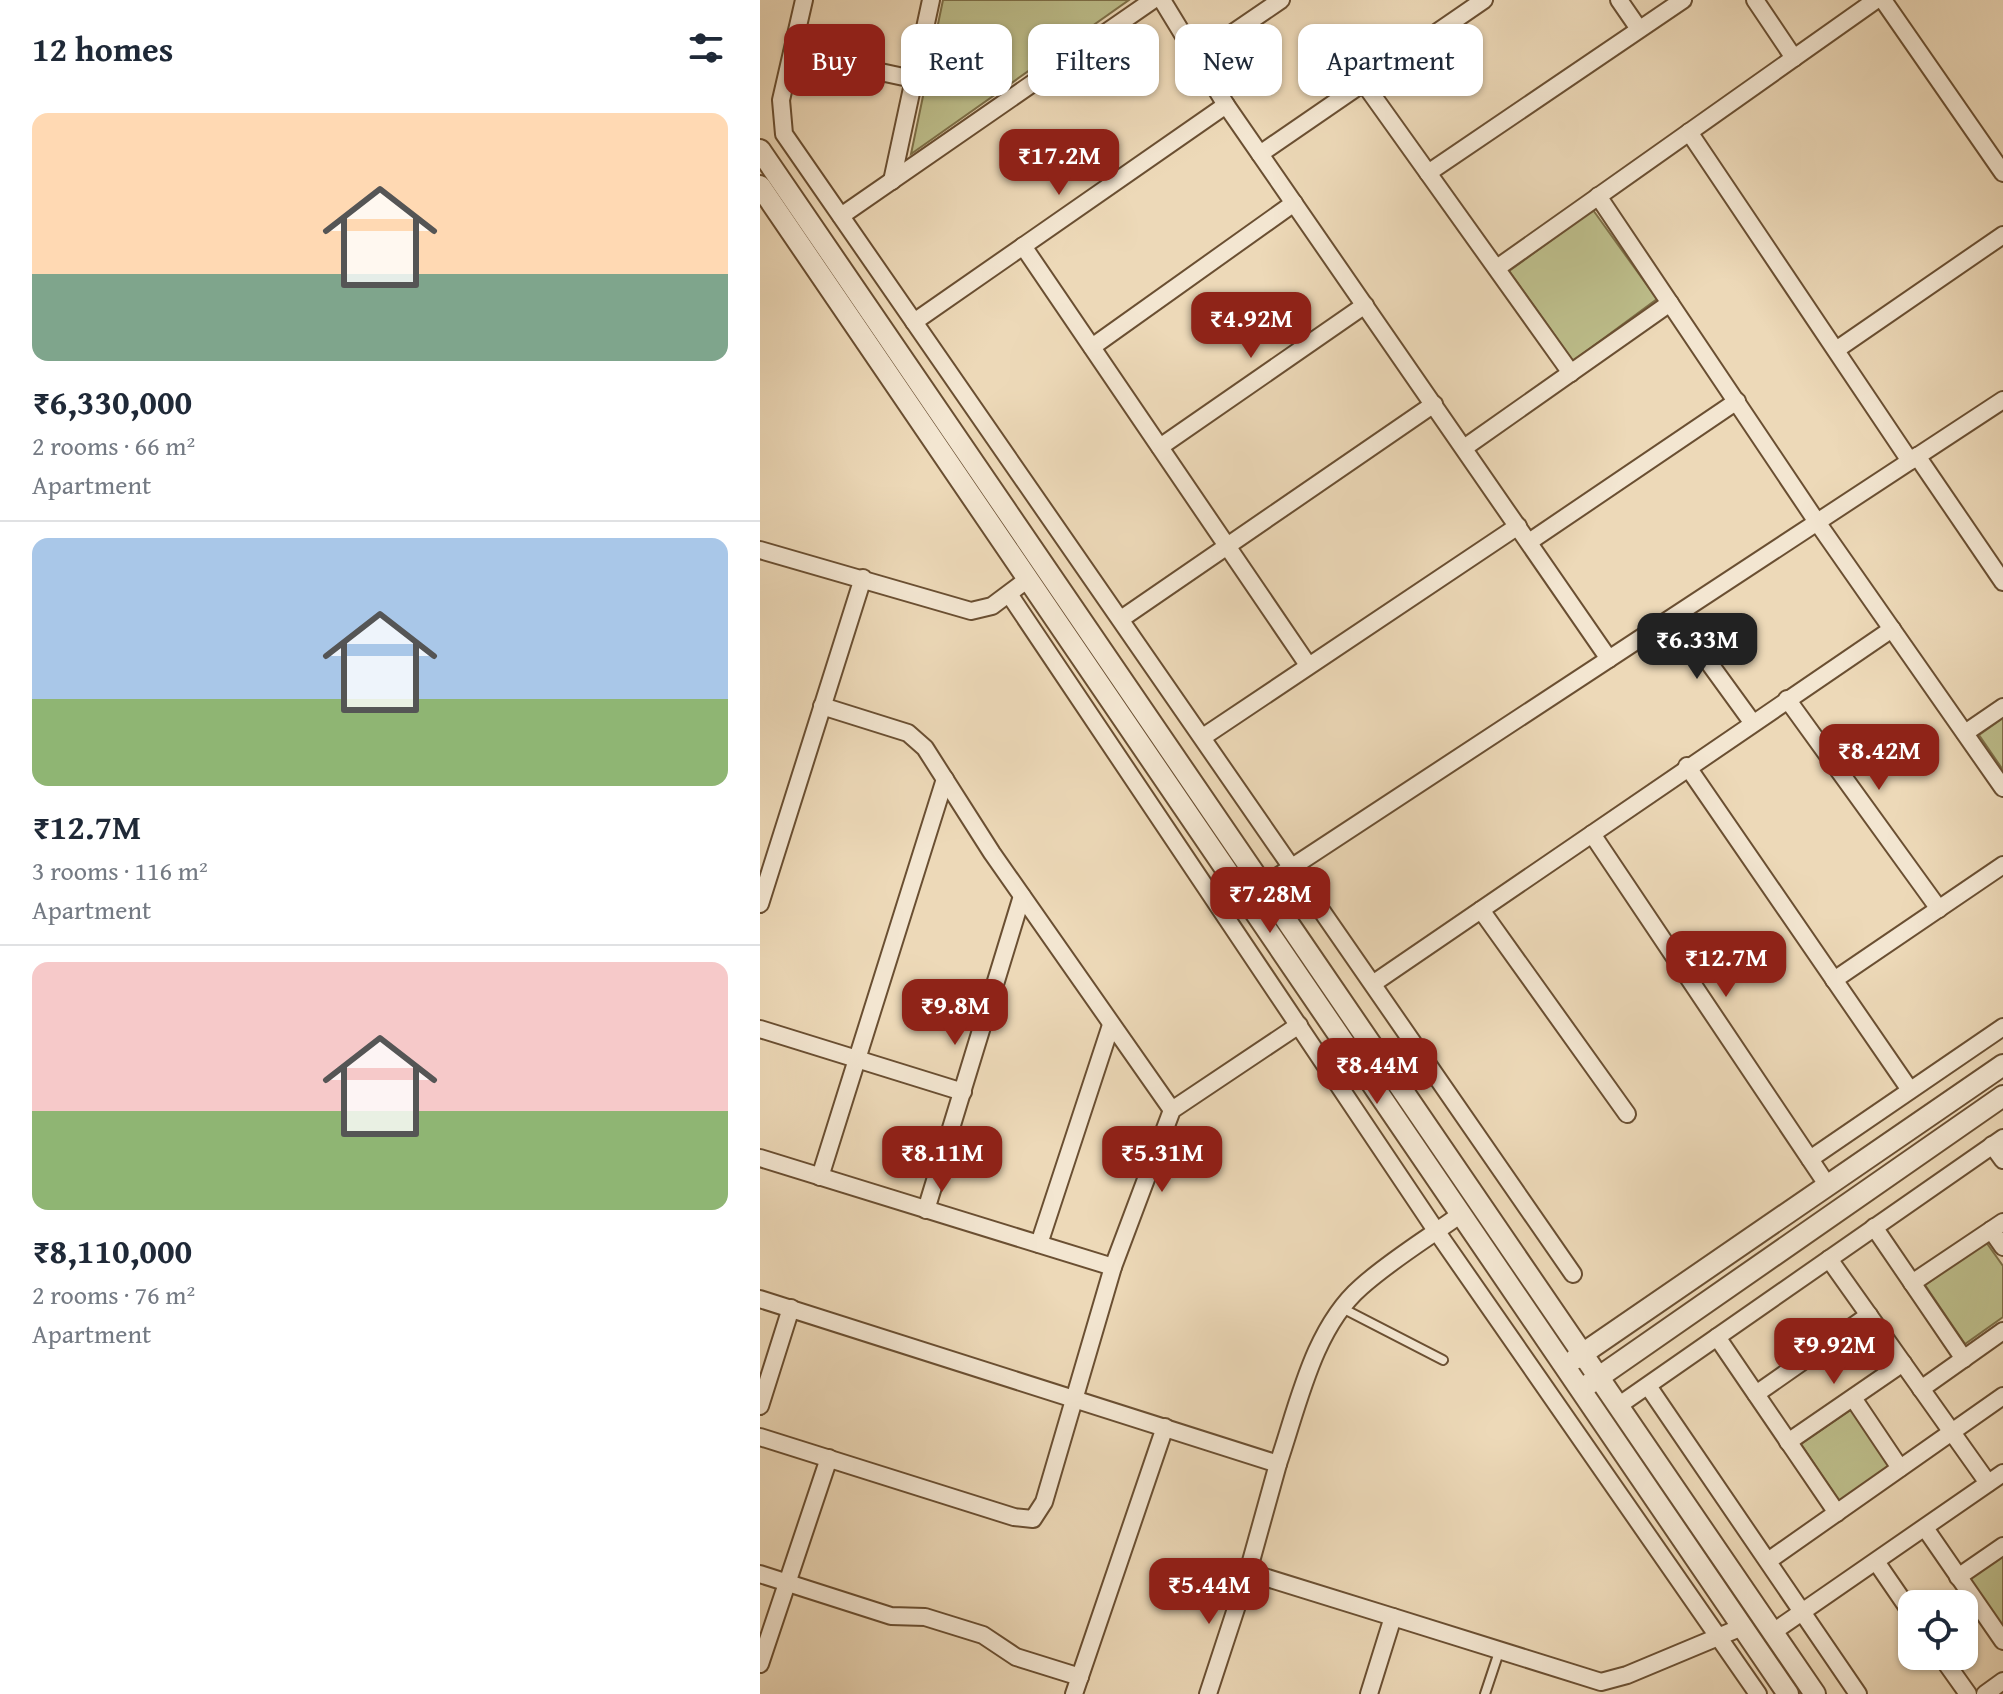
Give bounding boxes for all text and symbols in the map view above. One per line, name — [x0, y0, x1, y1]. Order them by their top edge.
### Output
text: 12 homes — [32, 24, 173, 73]
chip: Buy — [784, 24, 885, 96]
chip: Rent — [901, 24, 1012, 96]
chip: Filters — [1028, 24, 1159, 96]
chip: New — [1175, 24, 1282, 96]
chip: Apartment — [1298, 24, 1483, 96]
icon: filters — [684, 26, 728, 70]
pin: ₹17.2M — [994, 129, 1124, 197]
text: ₹17.2M — [1017, 135, 1101, 174]
icon: home — [308, 165, 452, 309]
pin: ₹4.92M — [1186, 292, 1316, 360]
text: ₹4.92M — [1209, 298, 1293, 337]
text: ₹6,330,000 — [32, 377, 192, 426]
text: 2 rooms · 66 m² — [32, 426, 195, 465]
text: Apartment — [32, 465, 151, 504]
icon: home — [308, 590, 452, 734]
pin: ₹6.33M — [1632, 613, 1762, 681]
text: ₹6.33M — [1655, 619, 1739, 658]
pin: ₹8.42M — [1814, 724, 1944, 792]
text: ₹8.42M — [1837, 730, 1921, 769]
text: ₹12.7M — [32, 802, 141, 851]
text: 3 rooms · 116 m² — [32, 851, 208, 890]
pin: ₹7.28M — [1205, 867, 1335, 935]
text: ₹7.28M — [1228, 873, 1312, 912]
text: Apartment — [32, 890, 151, 929]
pin: ₹12.7M — [1661, 931, 1791, 999]
text: ₹12.7M — [1684, 937, 1768, 976]
pin: ₹9.8M — [899, 979, 1011, 1047]
text: ₹9.8M — [920, 985, 990, 1024]
icon: home — [308, 1014, 452, 1158]
pin: ₹8.44M — [1312, 1038, 1442, 1106]
text: ₹8.44M — [1335, 1044, 1419, 1083]
pin: ₹8.11M — [877, 1126, 1007, 1194]
pin: ₹5.31M — [1097, 1126, 1227, 1194]
text: ₹8.11M — [900, 1132, 984, 1171]
text: ₹5.31M — [1120, 1132, 1204, 1171]
text: ₹8,110,000 — [32, 1226, 192, 1275]
text: 2 rooms · 76 m² — [32, 1275, 195, 1314]
text: Apartment — [32, 1314, 151, 1353]
pin: ₹9.92M — [1769, 1318, 1899, 1386]
text: ₹9.92M — [1792, 1324, 1876, 1363]
pin: ₹5.44M — [1144, 1558, 1274, 1626]
text: ₹5.44M — [1167, 1564, 1251, 1603]
map controls — [1898, 1590, 1978, 1670]
button: locate — [1898, 1590, 1978, 1670]

